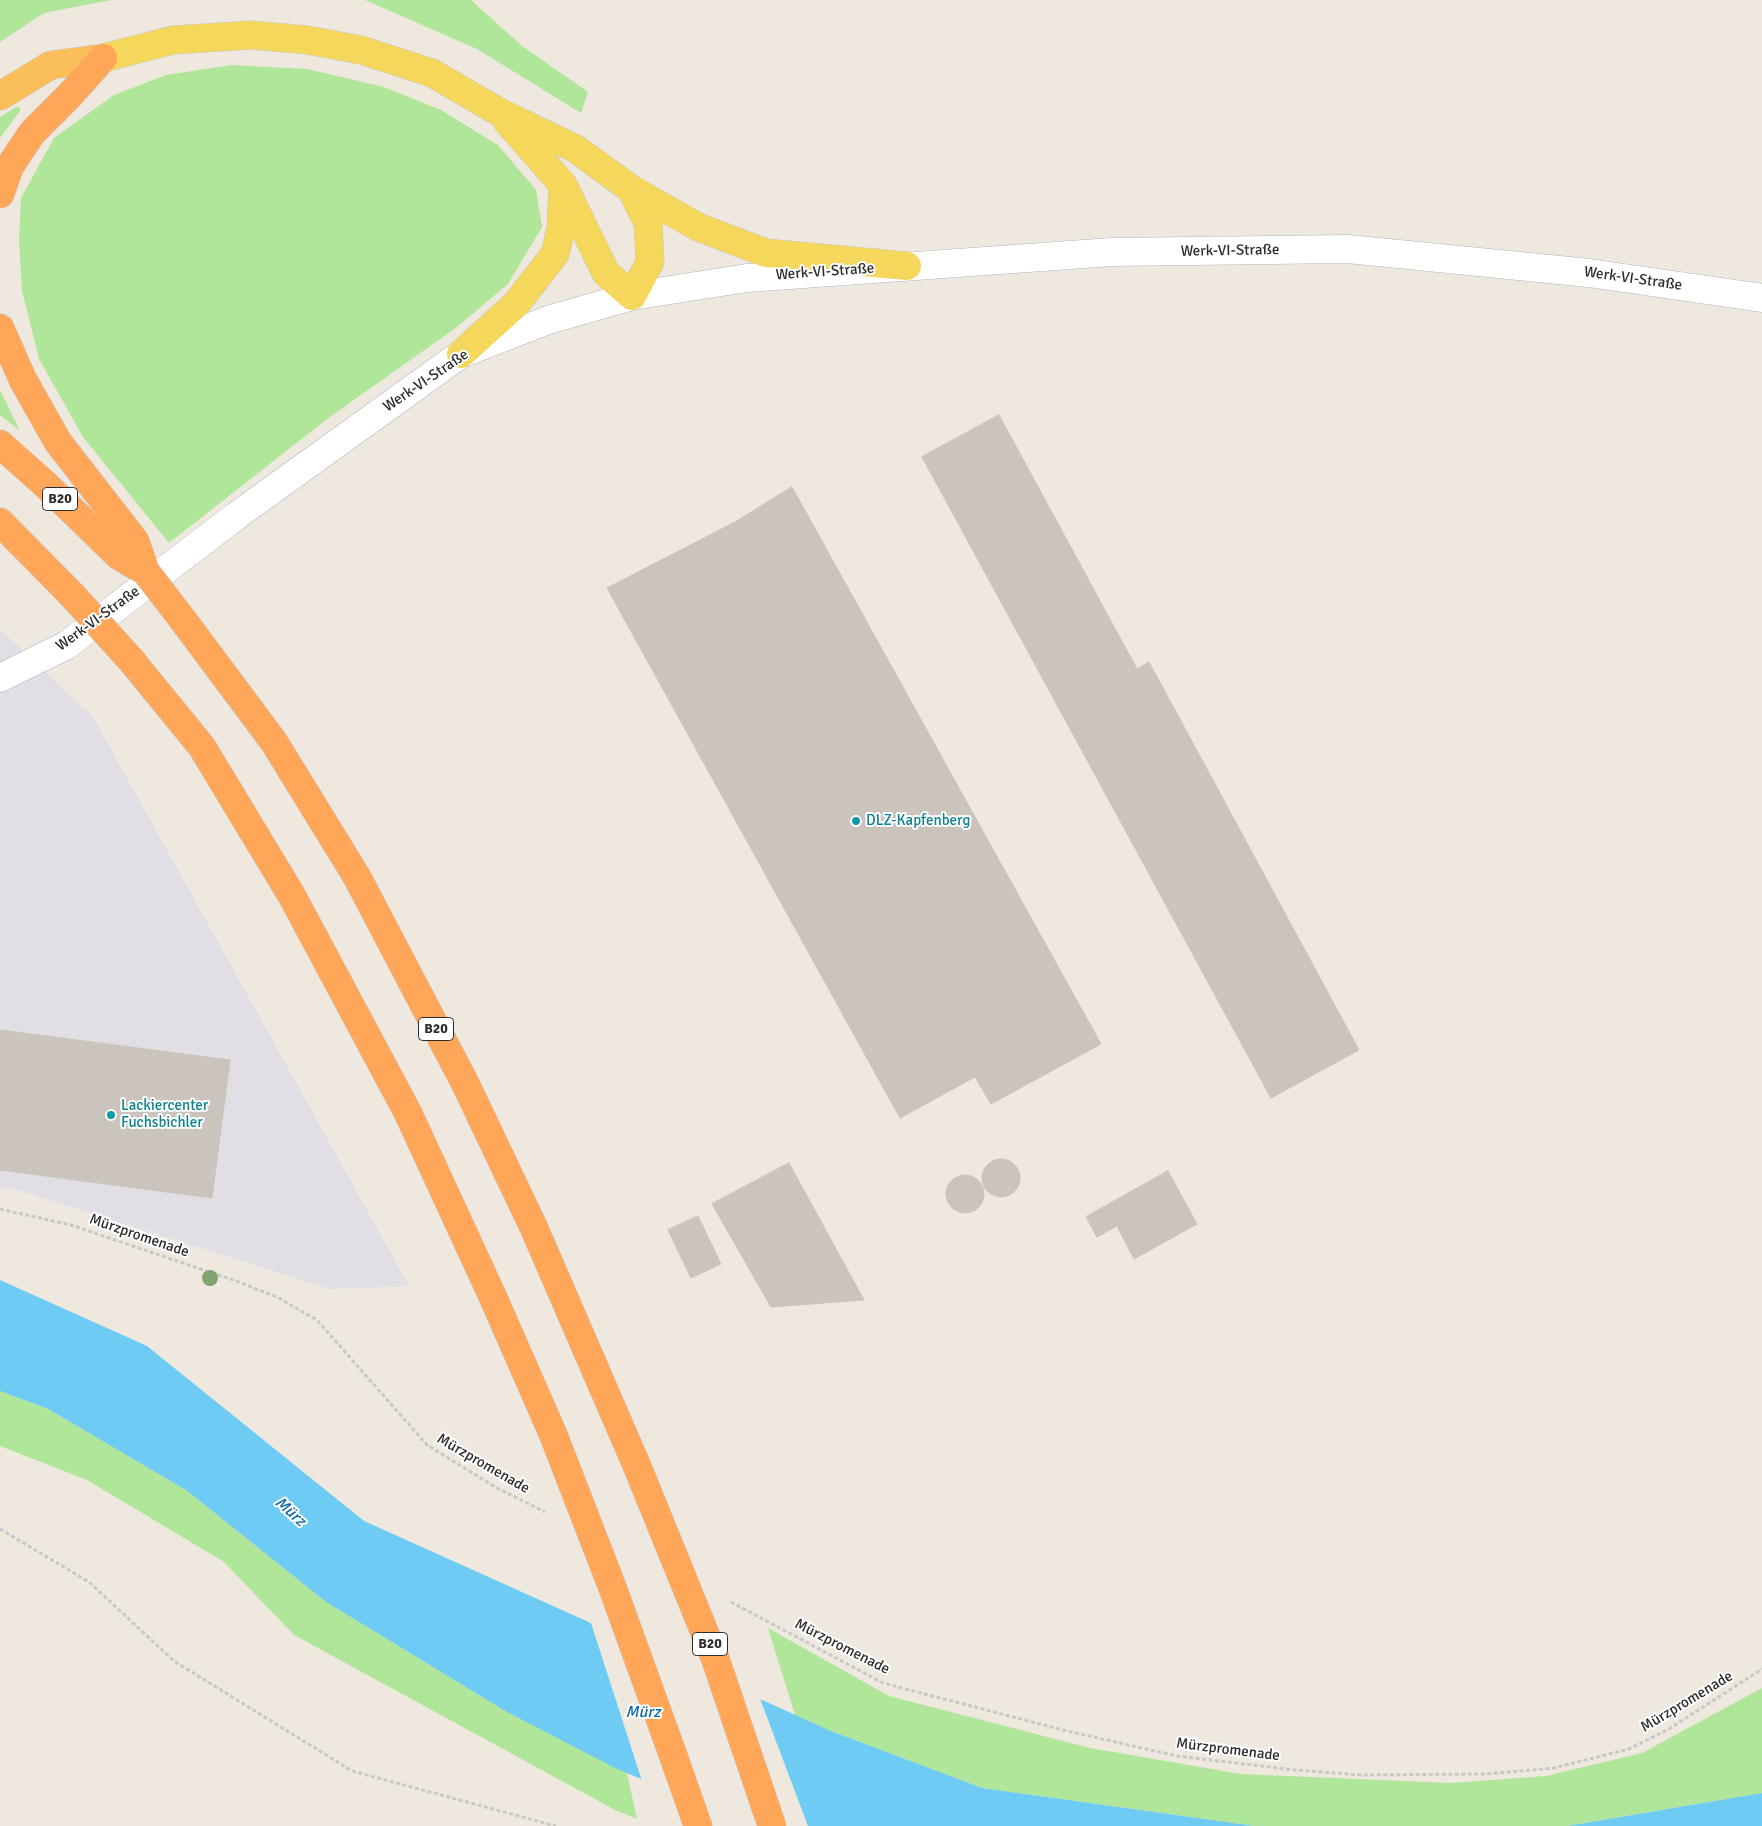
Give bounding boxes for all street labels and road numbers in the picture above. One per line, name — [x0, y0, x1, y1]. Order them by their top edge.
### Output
street label: Werk-VI-Straße — [1180, 241, 1280, 261]
street label: Werk-VI-Straße — [775, 260, 875, 284]
street label: Werk-VI-Straße — [1583, 263, 1683, 295]
street label: Werk-VI-Straße — [380, 346, 472, 416]
road number: B20 — [42, 488, 78, 510]
street label: Werk-VI-Straße — [53, 583, 143, 655]
road number: B20 — [418, 1018, 454, 1040]
street label: Mürzpromenade — [87, 1211, 191, 1261]
street label: Mürzpromenade — [433, 1430, 533, 1498]
street label: Mürzpromenade — [791, 1615, 893, 1679]
road number: B20 — [692, 1632, 728, 1656]
street label: Mürzpromenade — [1638, 1667, 1736, 1737]
street label: Mürzpromenade — [1175, 1735, 1281, 1765]

